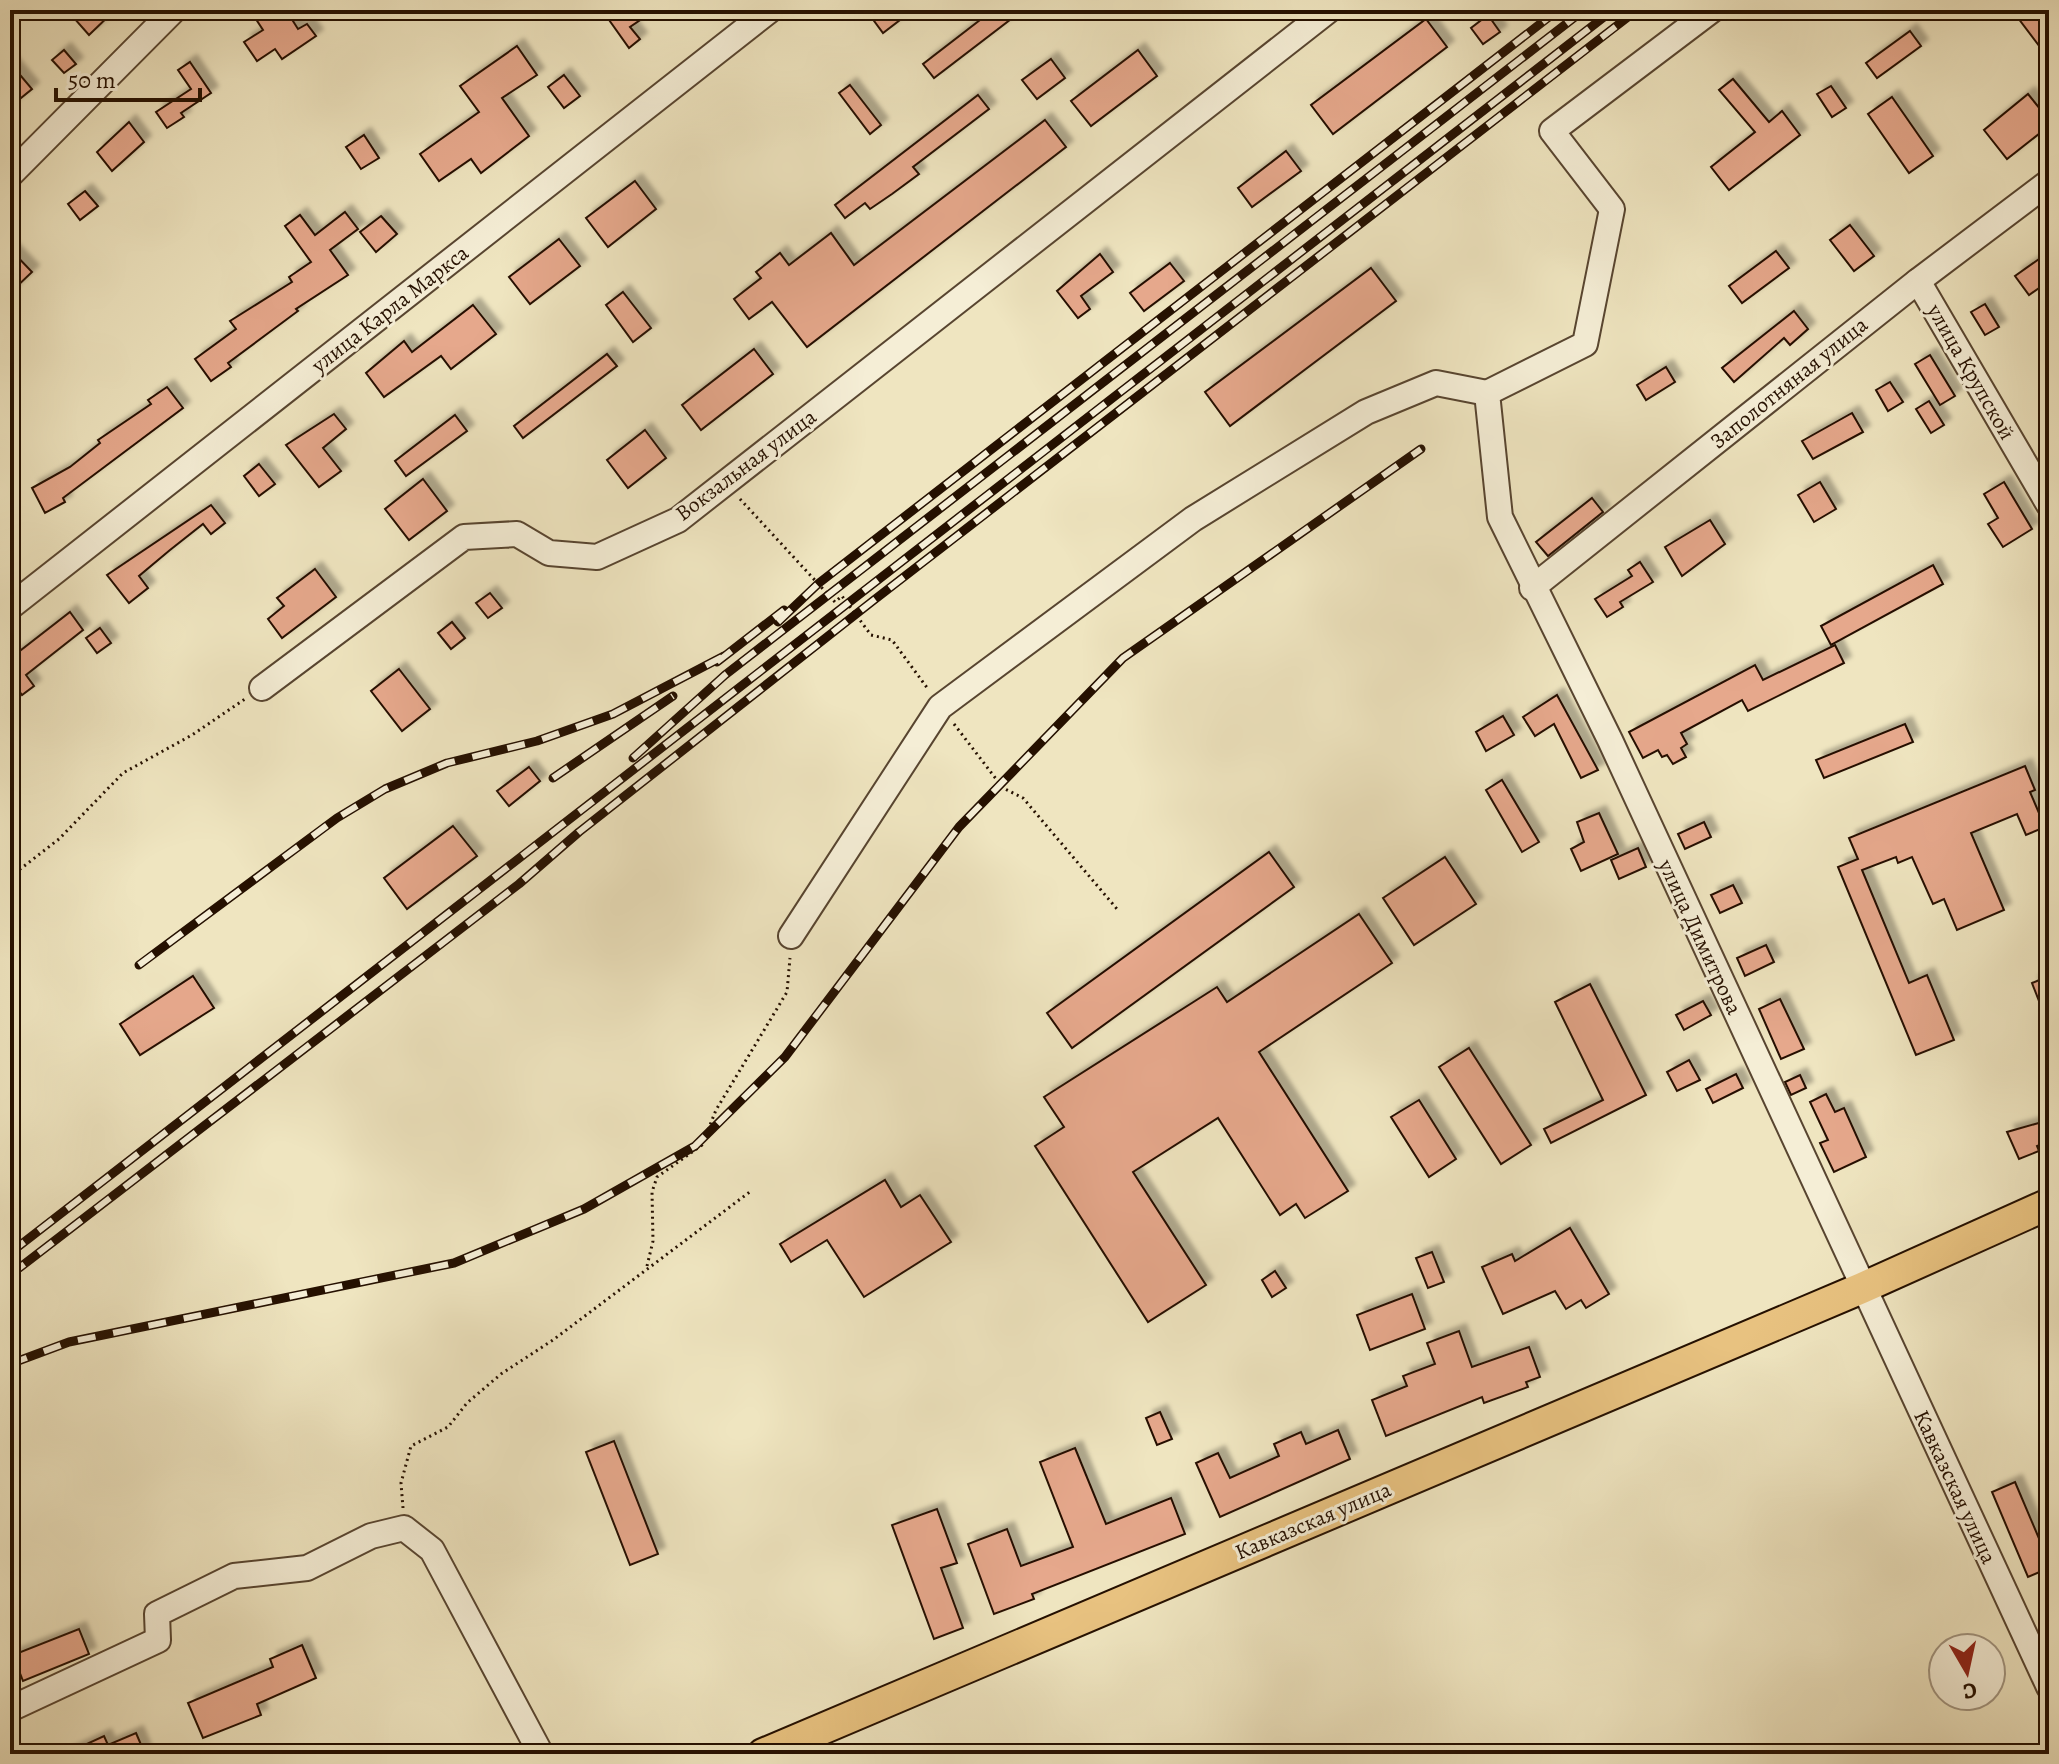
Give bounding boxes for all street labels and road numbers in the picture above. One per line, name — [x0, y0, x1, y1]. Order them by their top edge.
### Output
street label: улица Карла Маркса — [304, 238, 476, 381]
street label: улица Крупской — [1919, 298, 2022, 445]
street label: Заполотняная улица — [1704, 310, 1875, 456]
street label: Вокзальная улица — [669, 401, 823, 528]
street label: улица Димитрова — [1650, 854, 1749, 1020]
street label: Кавказская улица — [1906, 1405, 2004, 1570]
street label: Кавказская улица — [1230, 1474, 1396, 1567]

